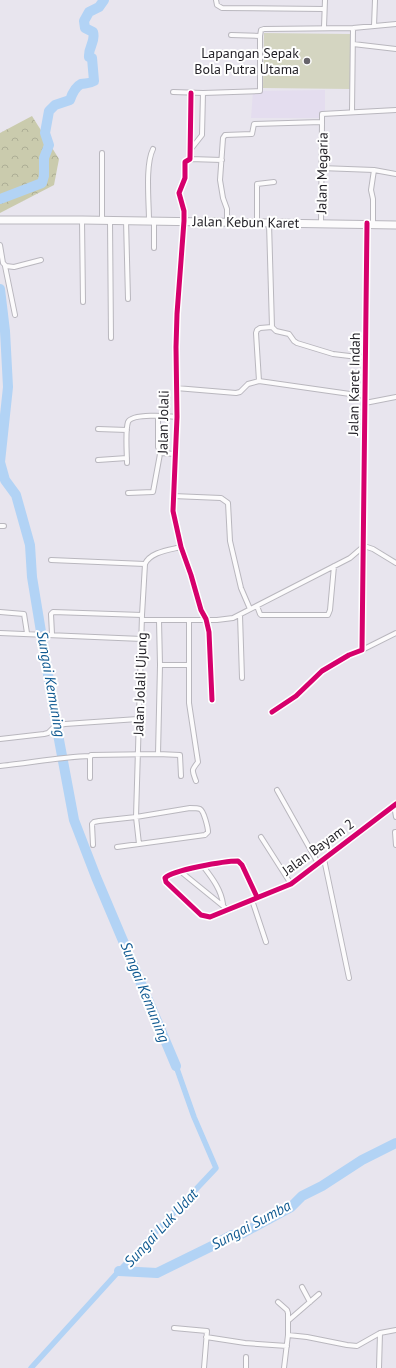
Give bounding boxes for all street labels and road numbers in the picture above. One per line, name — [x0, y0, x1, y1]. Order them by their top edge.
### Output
street label: Jalan Megaria — [312, 132, 332, 215]
street label: Jalan Kebun Karet — [192, 212, 300, 232]
street label: Jalan Karet Indah — [344, 332, 364, 437]
street label: Jalan Jolali — [153, 390, 173, 455]
street label: Jalan Jolali Ujung — [129, 632, 151, 737]
street label: Jalan Bayam 2 — [278, 815, 358, 880]

